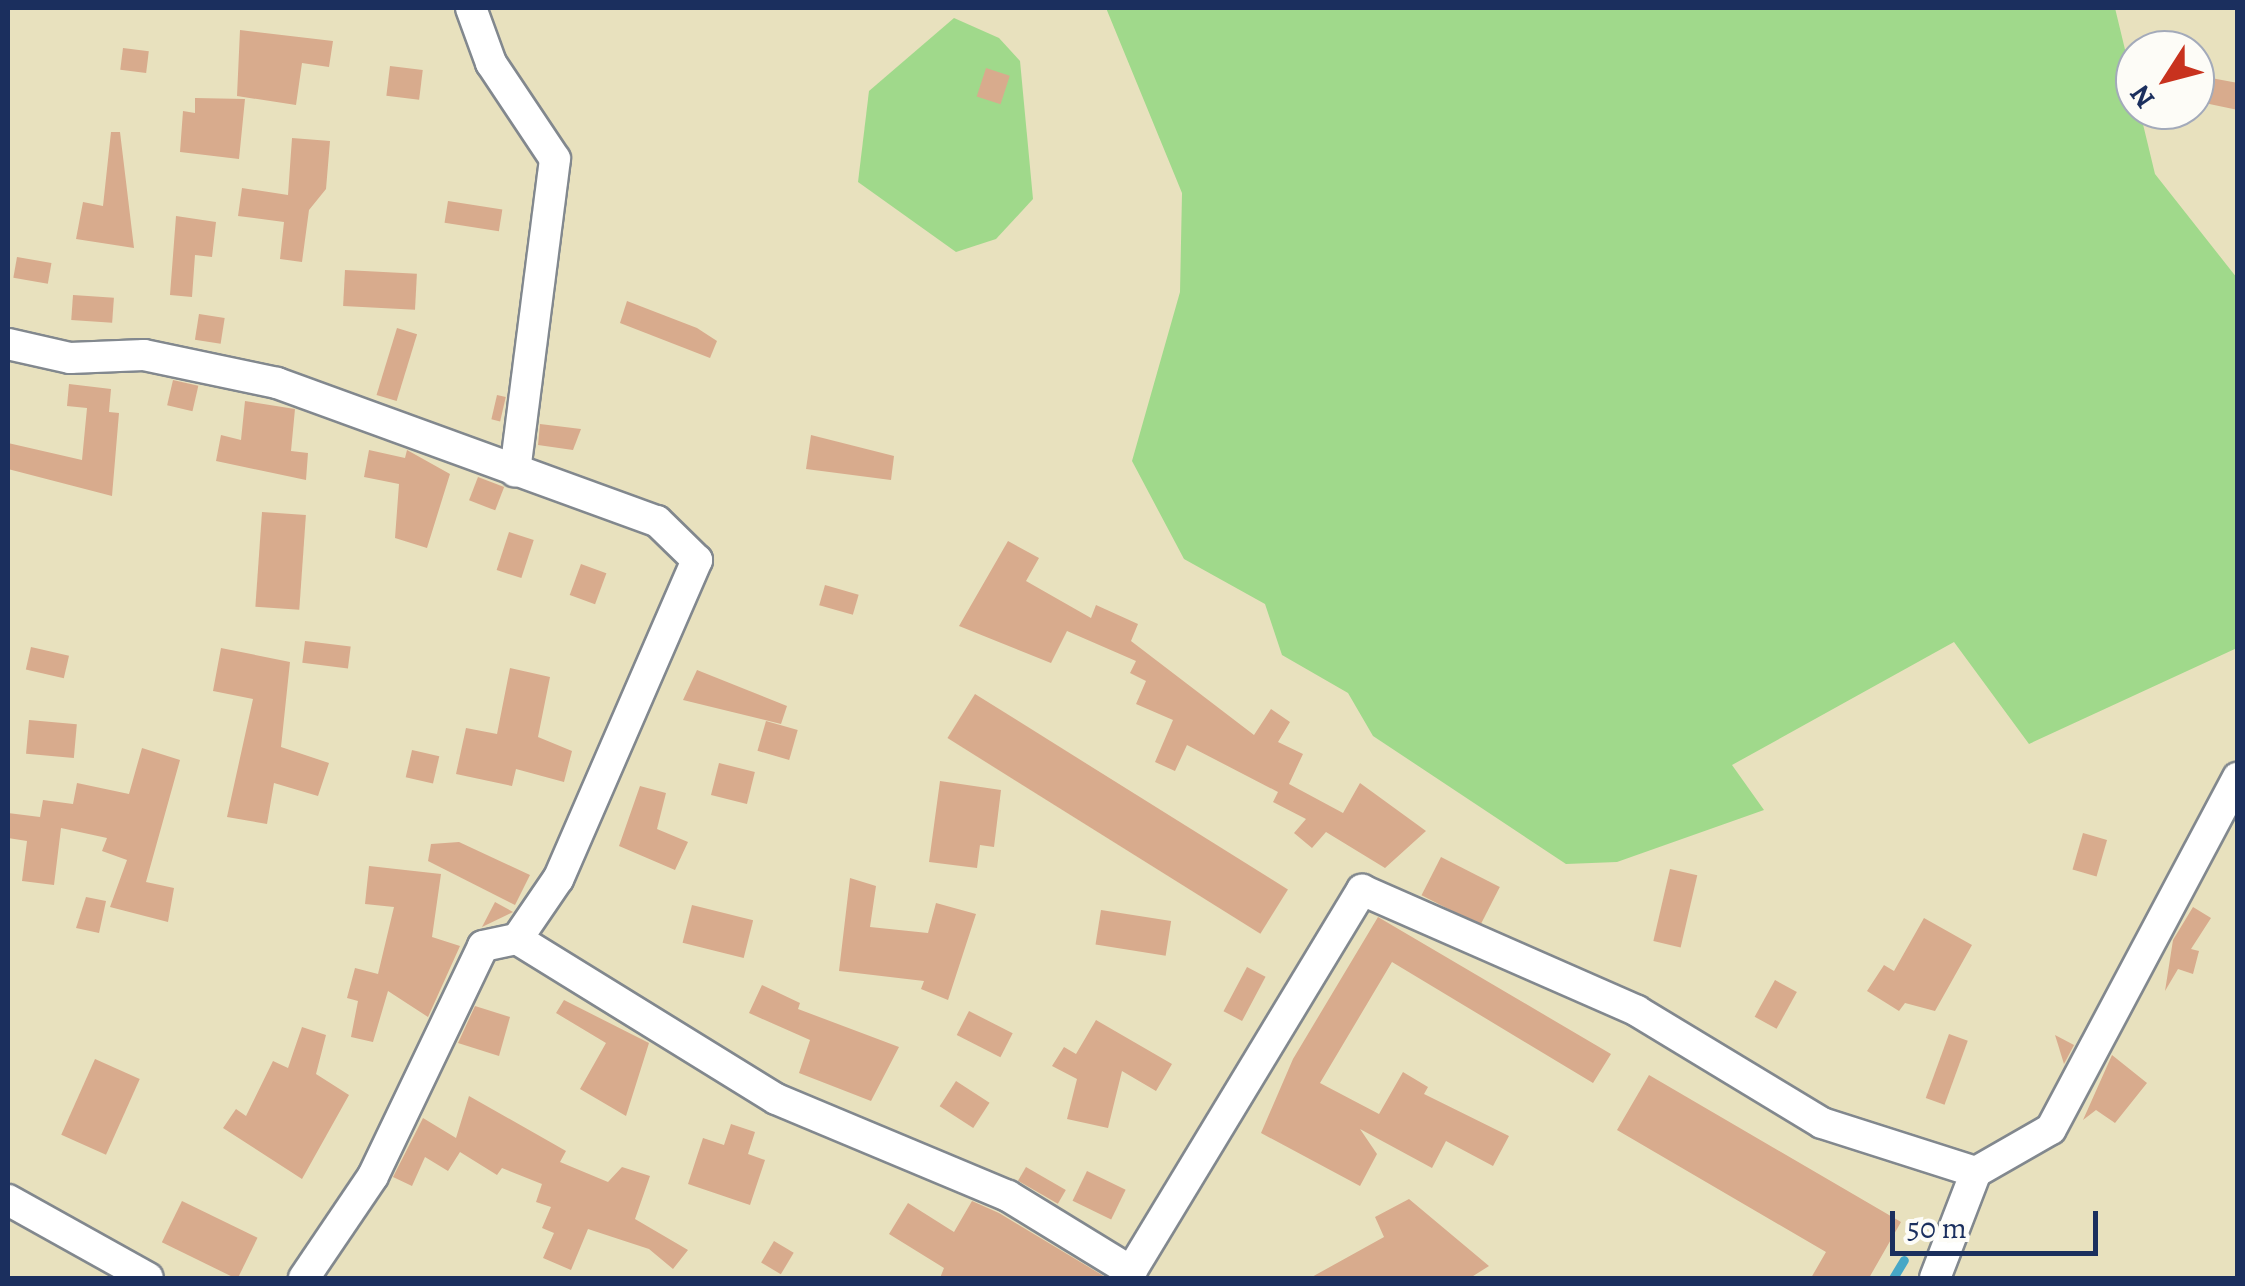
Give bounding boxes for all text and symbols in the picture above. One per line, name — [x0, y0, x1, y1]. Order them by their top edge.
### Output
north arrow — [2115, 30, 2215, 130]
text: N — [2121, 77, 2164, 116]
scale bar — [1895, 1191, 2102, 1253]
text: 50 m — [1907, 1208, 1967, 1248]

